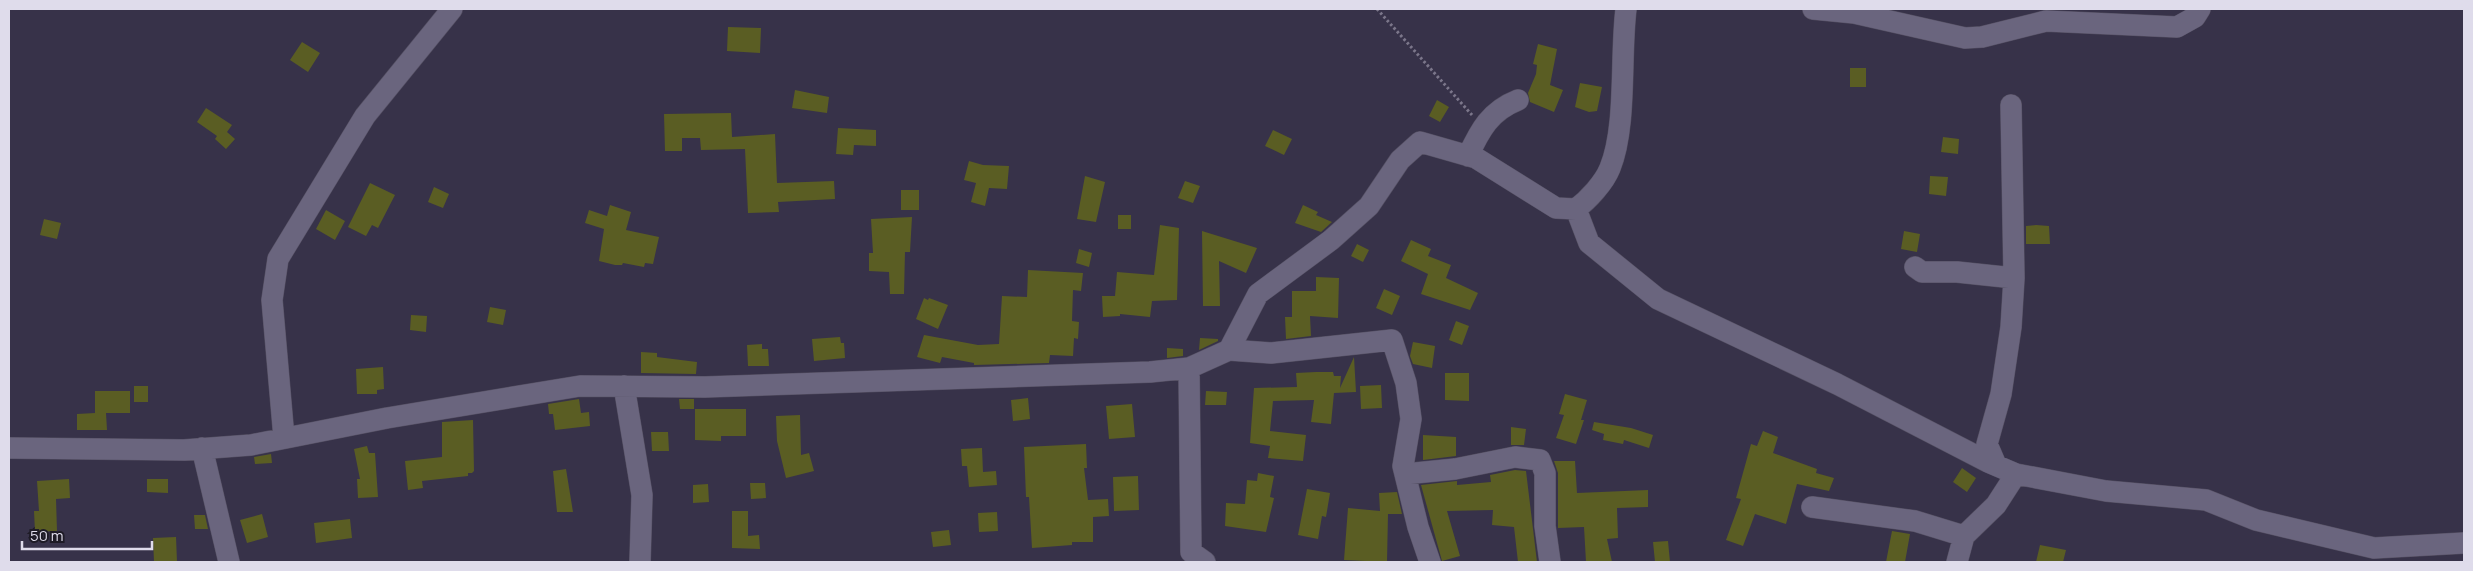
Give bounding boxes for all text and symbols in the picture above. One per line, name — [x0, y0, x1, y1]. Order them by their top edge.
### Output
scale bar — [22, 518, 152, 550]
text: 50 m — [30, 525, 64, 546]

